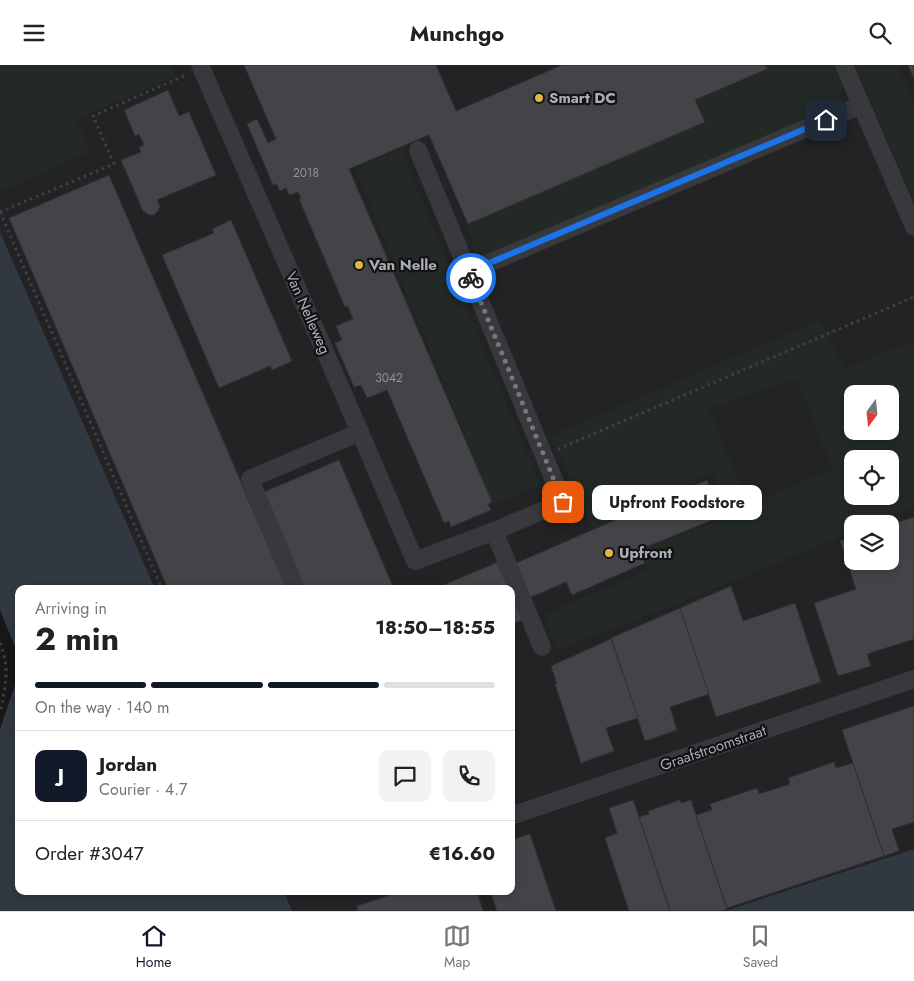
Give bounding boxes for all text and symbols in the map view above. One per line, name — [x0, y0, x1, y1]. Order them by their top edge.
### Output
text: Munchgo — [410, 17, 504, 49]
icon: menu — [20, 19, 48, 47]
icon: search — [866, 19, 894, 47]
place label: Smart DC — [549, 87, 616, 109]
marker: Smart DC — [533, 92, 545, 104]
pin — [805, 99, 847, 141]
icon: home — [812, 106, 840, 134]
house number: 2018 — [293, 164, 319, 182]
courier — [446, 253, 496, 303]
place label: Van Nelle — [368, 254, 437, 276]
marker: Van Nelle — [353, 259, 365, 271]
icon: bike — [457, 264, 485, 292]
street label: Van Nelleweg — [280, 268, 336, 358]
house number: 3042 — [375, 369, 403, 387]
north arrow — [844, 385, 899, 440]
map controls — [844, 385, 899, 570]
button: locate — [844, 450, 899, 505]
pin — [542, 481, 584, 523]
callout: Upfront Foodstore — [593, 485, 763, 519]
icon: bag — [549, 488, 577, 516]
text: Upfront Foodstore — [609, 491, 745, 514]
button: layers — [844, 515, 899, 570]
place label: Upfront — [619, 542, 672, 564]
marker: Upfront — [603, 547, 615, 559]
text: Arriving in — [35, 597, 107, 620]
text: 18:50–18:55 — [375, 614, 495, 641]
text: 2 min — [35, 616, 119, 662]
text: On the way · 140 m — [35, 696, 169, 719]
street label: Graafstroomstraat — [657, 719, 769, 776]
button: chat — [379, 750, 431, 802]
button: phone — [443, 750, 495, 802]
text: Jordan — [99, 751, 157, 778]
text: J — [58, 762, 64, 789]
text: Courier · 4.7 — [99, 778, 187, 801]
text: Order #3047 — [35, 840, 144, 867]
text: €16.60 — [429, 840, 495, 867]
tab: Home — [136, 922, 172, 972]
tab: Map — [443, 922, 471, 972]
tab: Saved — [743, 922, 778, 972]

